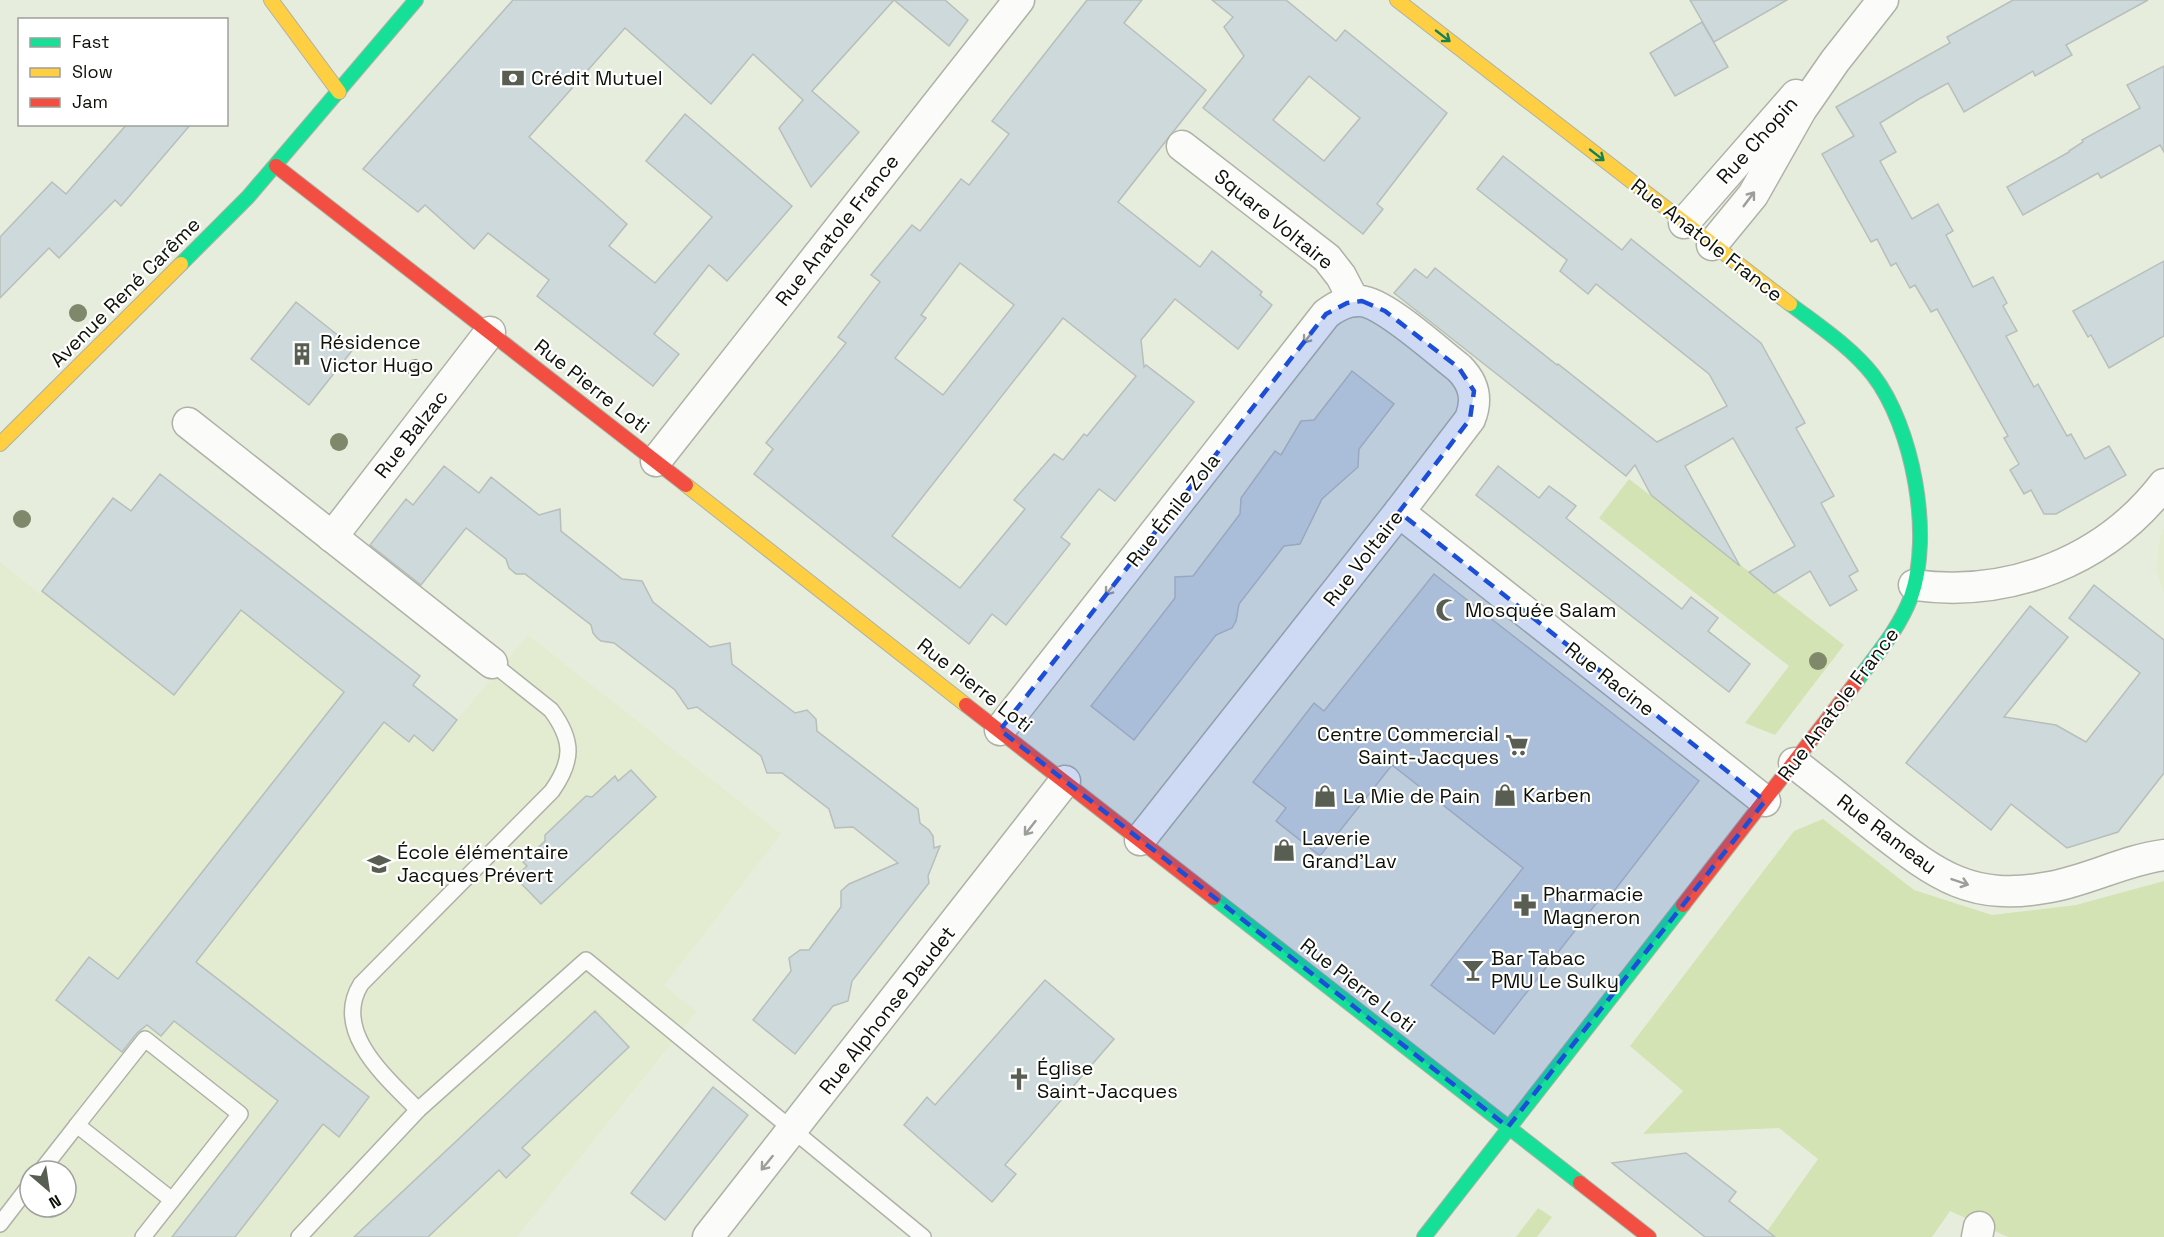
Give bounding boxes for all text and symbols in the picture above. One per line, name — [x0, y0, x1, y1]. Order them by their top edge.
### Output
legend — [18, 18, 228, 126]
one-way arrow — [1435, 29, 1451, 42]
text: Fast — [72, 30, 109, 53]
text: Slow — [72, 60, 113, 83]
bank icon: Crédit Mutuel — [500, 65, 526, 91]
place label: Crédit Mutuel — [531, 65, 663, 91]
text: Jam — [72, 90, 108, 113]
street label: Rue Chopin — [1711, 91, 1803, 189]
street label: Rue Anatole France — [770, 149, 904, 311]
one-way arrow — [1589, 149, 1605, 162]
street label: Square Voltaire — [1209, 163, 1339, 275]
street label: Rue Anatole France — [1626, 173, 1788, 307]
one-way arrow — [1743, 192, 1755, 208]
street label: Avenue René Carême — [44, 211, 206, 373]
one-way arrow — [1303, 327, 1316, 343]
place label: Résidence Victor Hugo — [320, 329, 433, 378]
street label: Rue Pierre Loti — [529, 333, 655, 439]
building icon: Résidence Victor Hugo — [289, 341, 315, 367]
street label: Rue Balzac — [368, 385, 454, 483]
street label: Rue Émile Zola — [1121, 448, 1225, 572]
street label: Rue Voltaire — [1317, 505, 1409, 611]
one-way arrow — [1105, 580, 1118, 596]
mosque icon: Mosquée Salam — [1434, 597, 1460, 623]
place label: Mosquée Salam — [1465, 597, 1617, 623]
street label: Rue Anatole France — [1772, 622, 1904, 786]
street label: Rue Pierre Loti — [912, 632, 1038, 738]
street label: Rue Racine — [1560, 636, 1660, 722]
place label: Centre Commercial Saint-Jacques — [1317, 721, 1499, 770]
supermarket icon: Centre Commercial Saint-Jacques — [1504, 732, 1530, 758]
shop icon: Karben — [1492, 782, 1518, 808]
place label: Karben — [1523, 782, 1591, 808]
shop icon: La Mie de Pain — [1312, 783, 1338, 809]
place label: La Mie de Pain — [1343, 783, 1480, 809]
street label: Rue Rameau — [1832, 788, 1942, 880]
one-way arrow — [1023, 819, 1036, 835]
place label: Laverie Grand'Lav — [1302, 825, 1397, 874]
shop icon: Laverie Grand'Lav — [1271, 837, 1297, 863]
place label: École élémentaire Jacques Prévert — [397, 839, 569, 888]
school or university icon: École élémentaire Jacques Prévert — [366, 851, 392, 877]
one-way arrow — [1950, 878, 1969, 889]
place label: Pharmacie Magneron — [1543, 881, 1643, 930]
pharmacy icon: Pharmacie Magneron — [1512, 892, 1538, 918]
street label: Rue Alphonse Daudet — [813, 921, 961, 1099]
street label: Rue Pierre Loti — [1295, 932, 1421, 1038]
place label: Bar Tabac PMU Le Sulky — [1491, 945, 1619, 994]
bar icon: Bar Tabac PMU Le Sulky — [1460, 957, 1486, 983]
place label: Église Saint-Jacques — [1037, 1055, 1178, 1104]
church icon: Église Saint-Jacques — [1006, 1066, 1032, 1092]
one-way arrow — [760, 1155, 774, 1170]
north arrow — [18, 1159, 78, 1219]
text: N — [45, 1190, 65, 1213]

